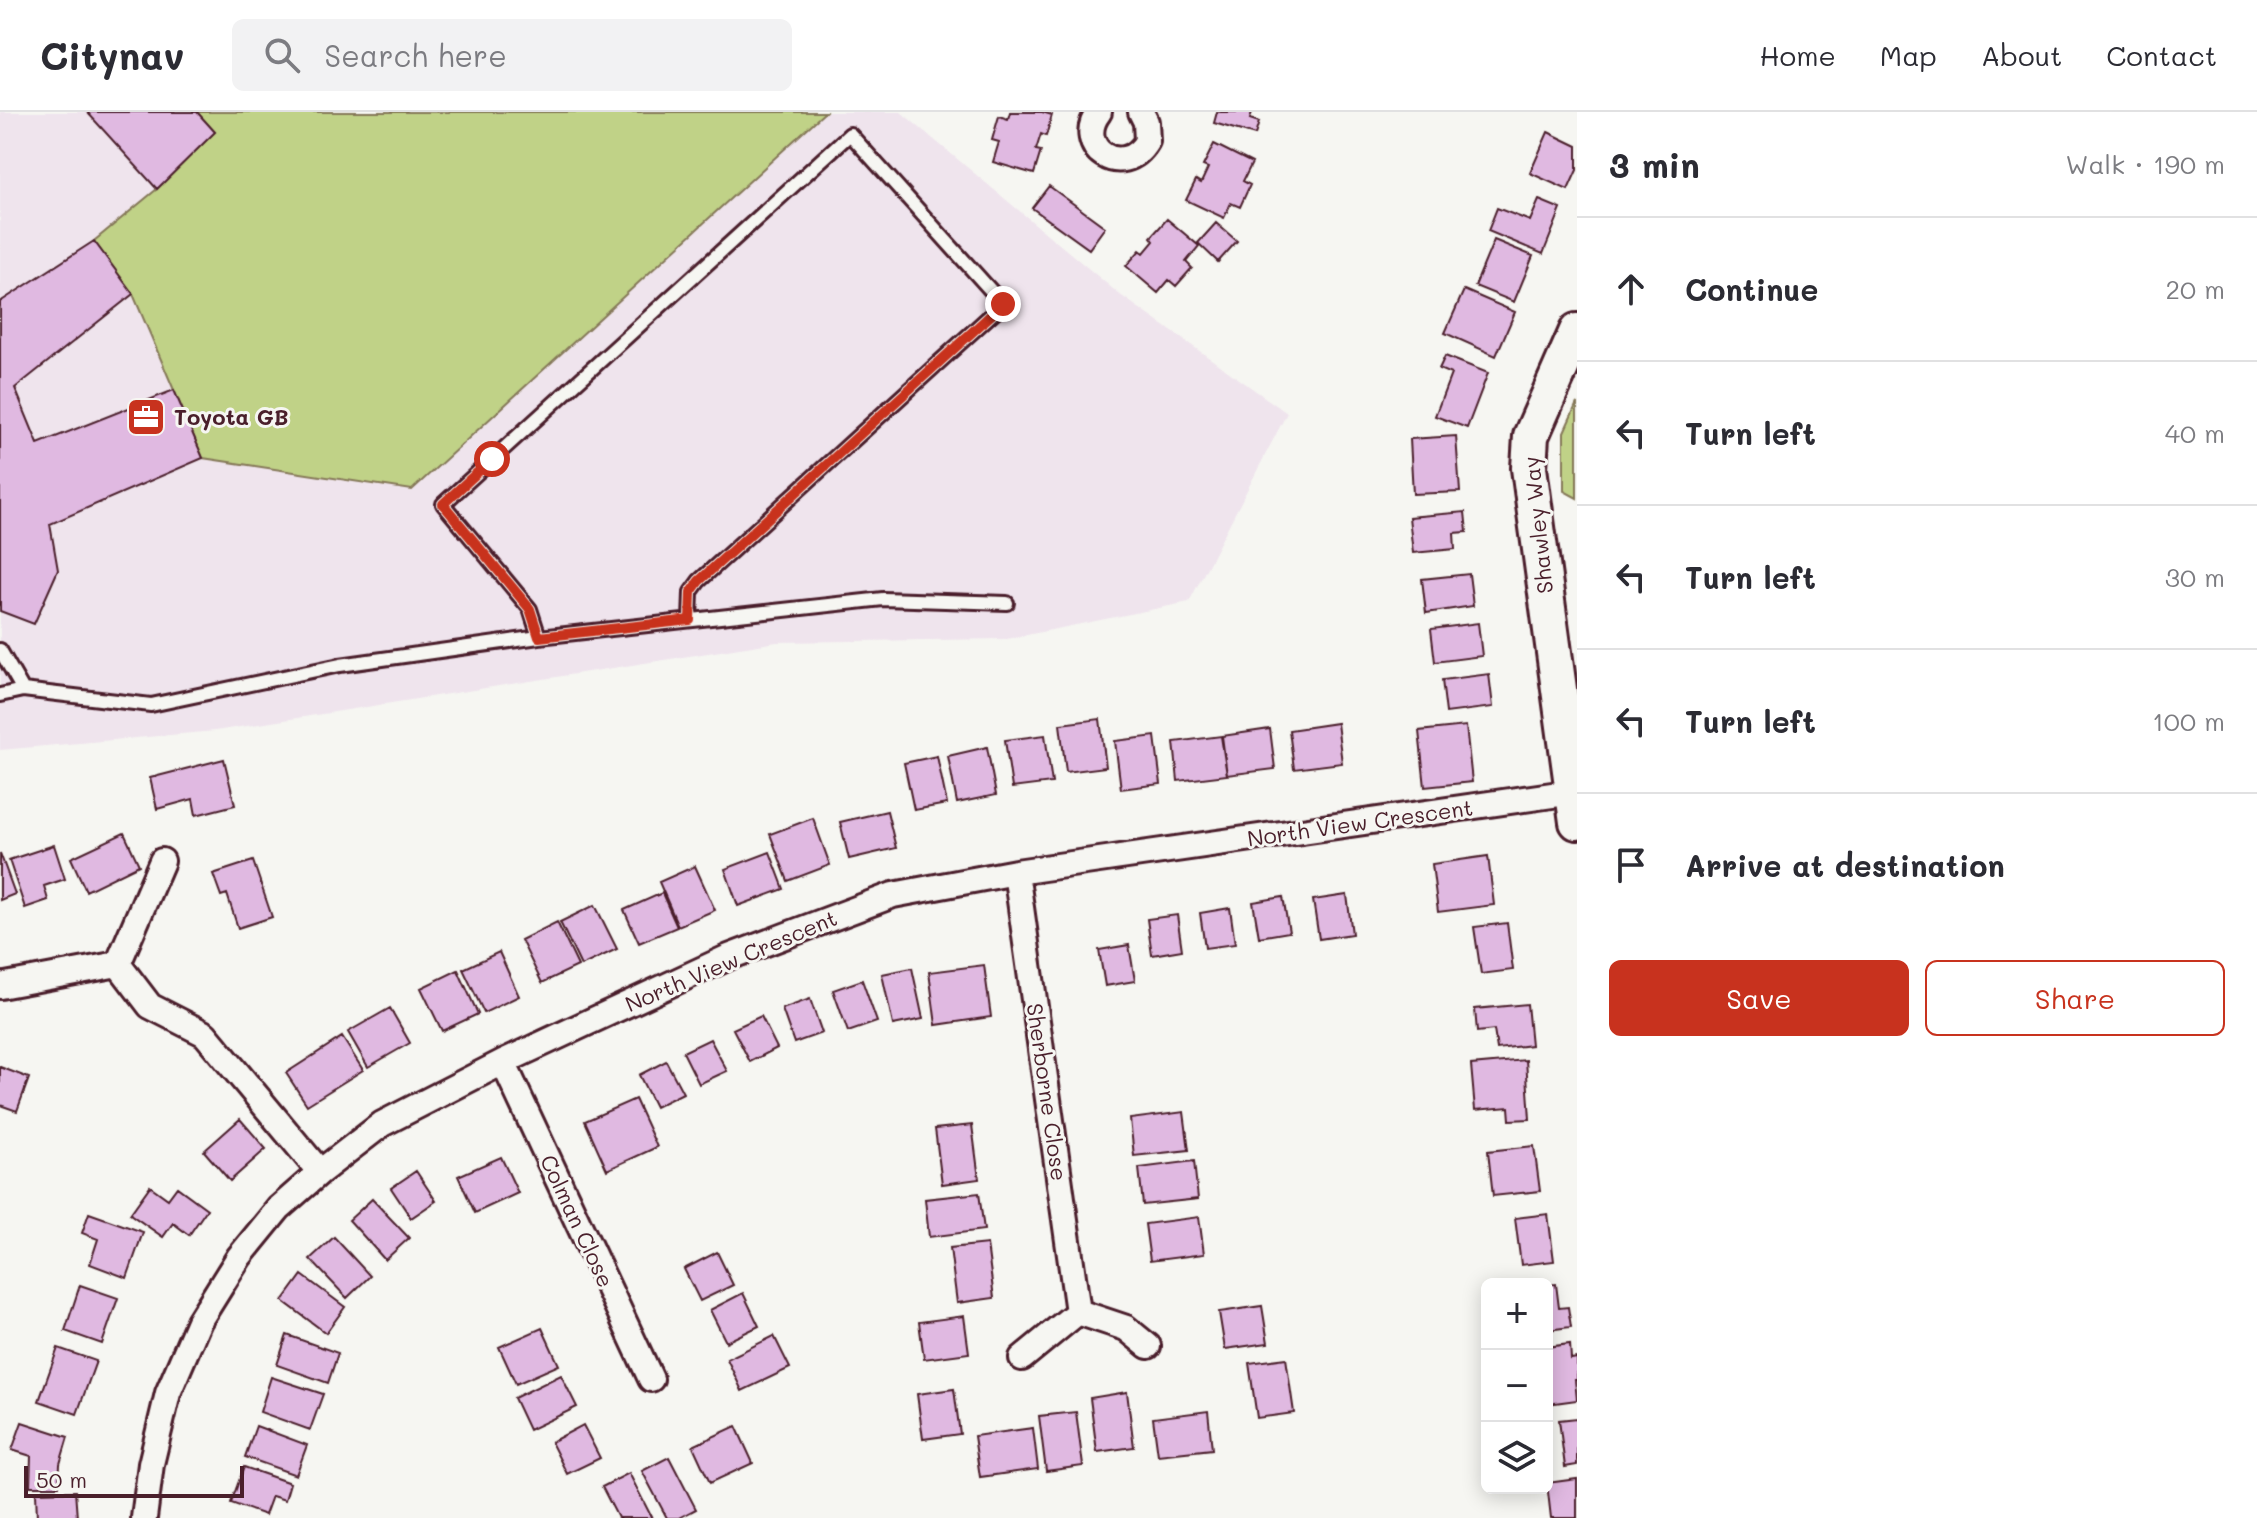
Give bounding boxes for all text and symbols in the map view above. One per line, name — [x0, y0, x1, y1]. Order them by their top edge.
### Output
search box — [232, 19, 792, 91]
text: Citynav — [40, 30, 184, 80]
icon: search — [260, 33, 304, 77]
text: Search here — [324, 35, 507, 75]
text: Home — [1760, 37, 1836, 73]
text: Map — [1880, 37, 1937, 73]
text: About — [1981, 37, 2062, 73]
text: Contact — [2106, 37, 2217, 73]
text: 3 min — [1609, 142, 1700, 187]
text: Walk · 190 m — [2066, 147, 2225, 181]
icon: ahead — [1609, 267, 1653, 311]
text: Continue — [1685, 269, 1818, 309]
text: 20 m — [2165, 272, 2225, 306]
route end — [985, 286, 1021, 322]
office icon: Toyota GB — [125, 396, 167, 438]
place label: Toyota GB — [174, 402, 289, 431]
icon: left — [1609, 411, 1653, 455]
text: Turn left — [1685, 413, 1816, 453]
text: 40 m — [2165, 416, 2225, 450]
route start — [474, 441, 510, 477]
street label: Shawley Way — [1516, 455, 1559, 595]
icon: left — [1609, 555, 1653, 599]
text: Turn left — [1685, 557, 1816, 597]
text: 30 m — [2165, 560, 2225, 594]
icon: left — [1609, 699, 1653, 743]
text: Turn left — [1685, 701, 1816, 741]
text: 100 m — [2152, 704, 2225, 738]
street label: North View Crescent — [1245, 792, 1475, 853]
icon: arrive — [1609, 843, 1653, 887]
text: Arrive at destination — [1685, 845, 2005, 885]
street label: North View Crescent — [620, 903, 841, 1018]
button: Save — [1609, 960, 1909, 1036]
button: Share — [1925, 960, 2225, 1036]
street label: Sherborne Close — [1021, 1001, 1074, 1183]
street label: Colman Close — [534, 1150, 621, 1292]
map controls — [1481, 1278, 1553, 1494]
button: + — [1481, 1278, 1553, 1350]
button: − — [1481, 1350, 1553, 1422]
button: layers — [1481, 1422, 1553, 1494]
scale bar — [24, 1462, 244, 1498]
text: 50 m — [36, 1465, 87, 1494]

